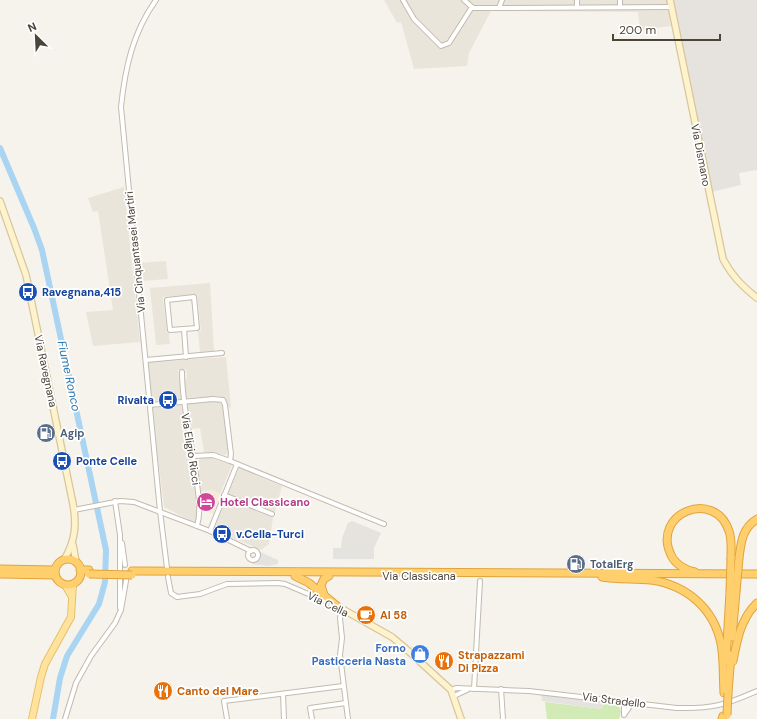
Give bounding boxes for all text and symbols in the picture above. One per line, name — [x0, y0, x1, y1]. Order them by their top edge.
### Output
north arrow — [16, 16, 56, 56]
scale bar — [613, 16, 720, 42]
text: N — [25, 19, 38, 35]
text: 200 m — [619, 22, 656, 38]
street label: Via Dismano — [688, 123, 714, 187]
street label: Via Cinquantasei Martiri — [122, 191, 148, 313]
bus stop icon: Ravegnana,415 — [17, 281, 39, 303]
place label: Ravegnana,415 — [42, 285, 121, 299]
street label: Via Ravegnana — [32, 334, 60, 408]
water label: Fiume Ronco — [54, 339, 84, 413]
bus stop icon: Rivalta — [157, 389, 179, 411]
place label: Rivalta — [118, 393, 154, 407]
street label: Via Eligio Ricci — [178, 412, 204, 486]
fuel station icon: Agip — [35, 422, 57, 444]
place label: Agip — [60, 426, 85, 440]
bus stop icon: Ponte Celle — [51, 450, 73, 472]
place label: Ponte Celle — [76, 454, 137, 468]
hotel icon: Hotel Classicano — [195, 491, 217, 513]
place label: Hotel Classicano — [220, 495, 310, 509]
bus stop icon: v.Cella-Turci — [211, 523, 233, 545]
place label: v.Cella-Turci — [236, 527, 304, 541]
fuel station icon: TotalErg — [565, 553, 587, 575]
place label: TotalErg — [590, 557, 634, 571]
street label: Via Classicana — [382, 569, 456, 583]
street label: Via Cella — [305, 588, 351, 620]
cafe icon: Al 58 — [355, 604, 377, 626]
place label: Al 58 — [380, 608, 407, 622]
place label: Forno Pasticceria Nasta — [312, 641, 406, 668]
shop icon: Forno Pasticceria Nasta — [409, 643, 431, 665]
place label: Strapazzami Di Pizza — [458, 648, 525, 675]
restaurant icon: Strapazzami Di Pizza — [433, 650, 455, 672]
restaurant icon: Canto del Mare — [152, 680, 174, 702]
place label: Canto del Mare — [177, 684, 259, 698]
street label: Via Stradello — [581, 689, 647, 711]

